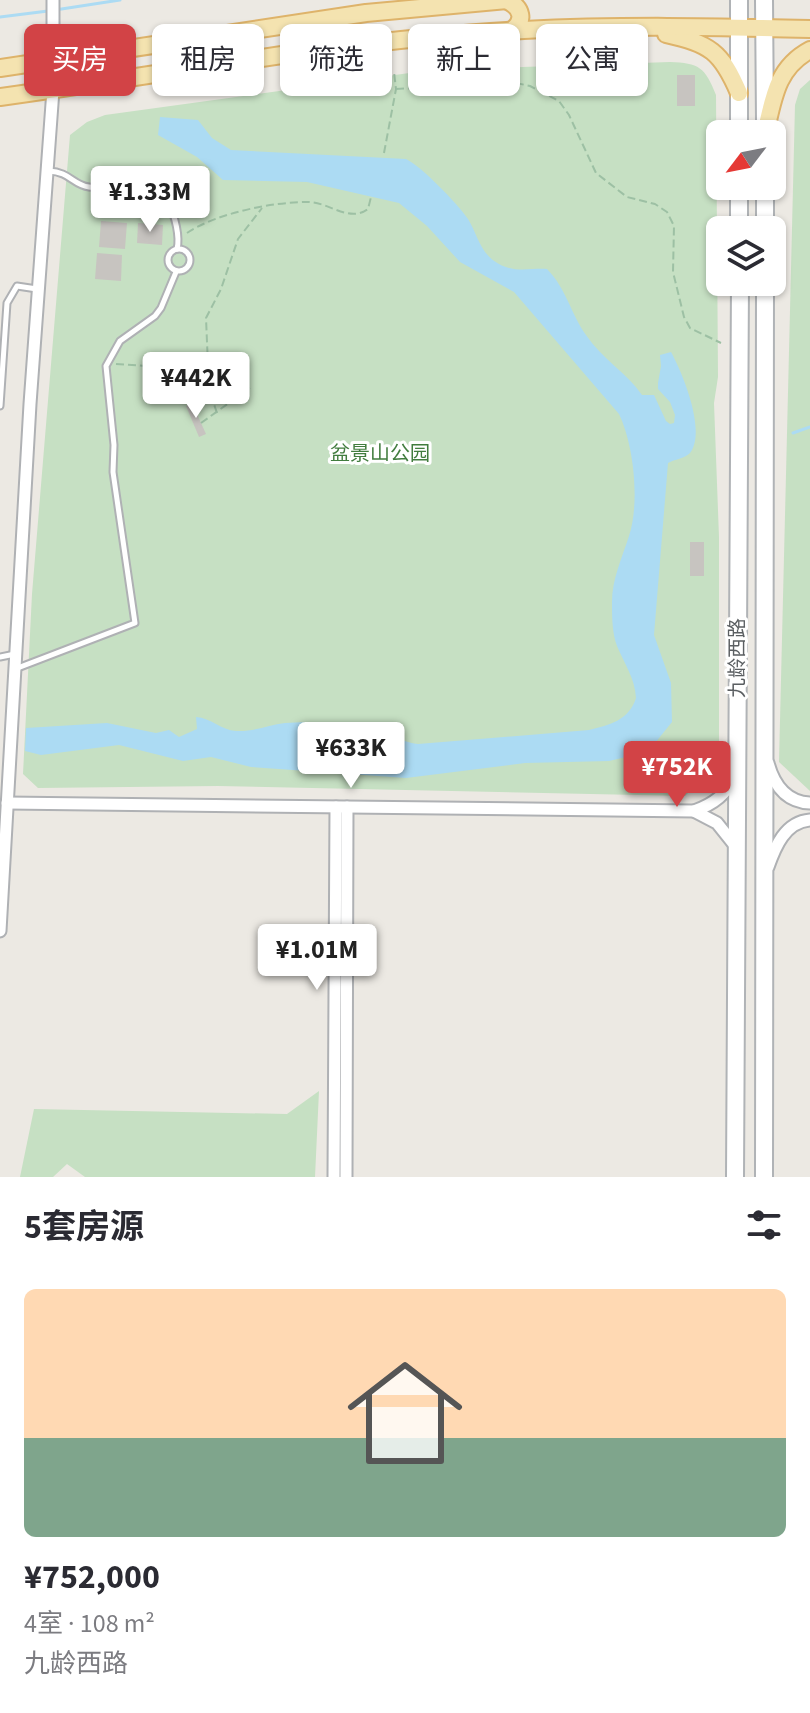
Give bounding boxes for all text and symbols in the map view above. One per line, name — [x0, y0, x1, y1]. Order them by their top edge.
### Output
chip: 买房 — [24, 24, 136, 96]
chip: 租房 — [152, 24, 264, 96]
chip: 筛选 — [280, 24, 392, 96]
chip: 新上 — [408, 24, 520, 96]
chip: 公寓 — [536, 24, 648, 96]
north arrow — [706, 120, 786, 200]
map controls — [706, 120, 786, 296]
pin: ¥1.33M — [85, 166, 215, 234]
text: ¥1.33M — [109, 173, 191, 210]
button: layers — [706, 216, 786, 296]
pin: ¥442K — [140, 352, 252, 420]
text: ¥442K — [161, 359, 231, 396]
park label: 盆景山公园 — [330, 440, 430, 468]
street label: 九龄西路 — [724, 618, 752, 698]
pin: ¥633K — [295, 722, 407, 790]
text: ¥633K — [316, 729, 386, 766]
pin: ¥752K — [621, 741, 733, 809]
text: ¥752K — [642, 748, 712, 785]
pin: ¥1.01M — [252, 924, 382, 992]
text: ¥1.01M — [276, 931, 358, 968]
text: 5套房源 — [24, 1203, 144, 1252]
icon: filters — [742, 1203, 786, 1247]
icon: home — [333, 1341, 477, 1485]
text: ¥752,000 — [24, 1553, 160, 1602]
text: 4室 · 108 m² — [24, 1605, 155, 1642]
text: 九龄西路 — [24, 1645, 128, 1682]

